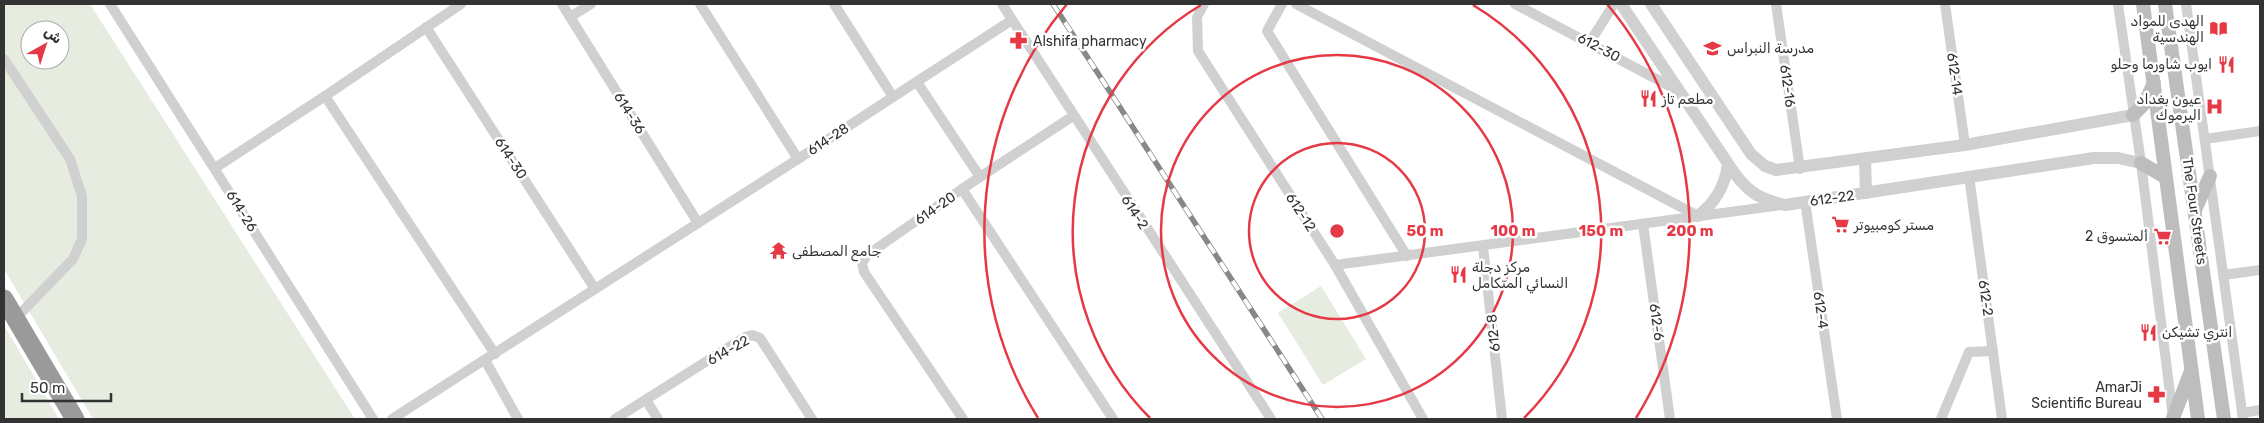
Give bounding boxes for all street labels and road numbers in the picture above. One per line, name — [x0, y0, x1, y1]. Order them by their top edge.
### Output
street label: 612-30 — [1575, 29, 1623, 66]
street label: 612-14 — [1943, 52, 1966, 97]
street label: 612-16 — [1776, 64, 1799, 108]
street label: 614-36 — [610, 89, 649, 137]
street label: 614-28 — [804, 120, 852, 159]
street label: 614-30 — [491, 134, 530, 183]
street label: The Four Streets — [2179, 156, 2210, 266]
street label: 614-26 — [222, 187, 261, 235]
street label: 612-22 — [1809, 187, 1855, 210]
street label: 614-20 — [912, 188, 959, 229]
street label: 612-12 — [1282, 190, 1319, 235]
street label: 614-2 — [1117, 192, 1152, 233]
street label: 612-2 — [1975, 279, 1996, 317]
street label: 612-4 — [1809, 290, 1832, 330]
street label: 612-6 — [1645, 302, 1668, 342]
street label: 612-8 — [1483, 313, 1504, 353]
street label: 614-22 — [704, 332, 752, 369]

